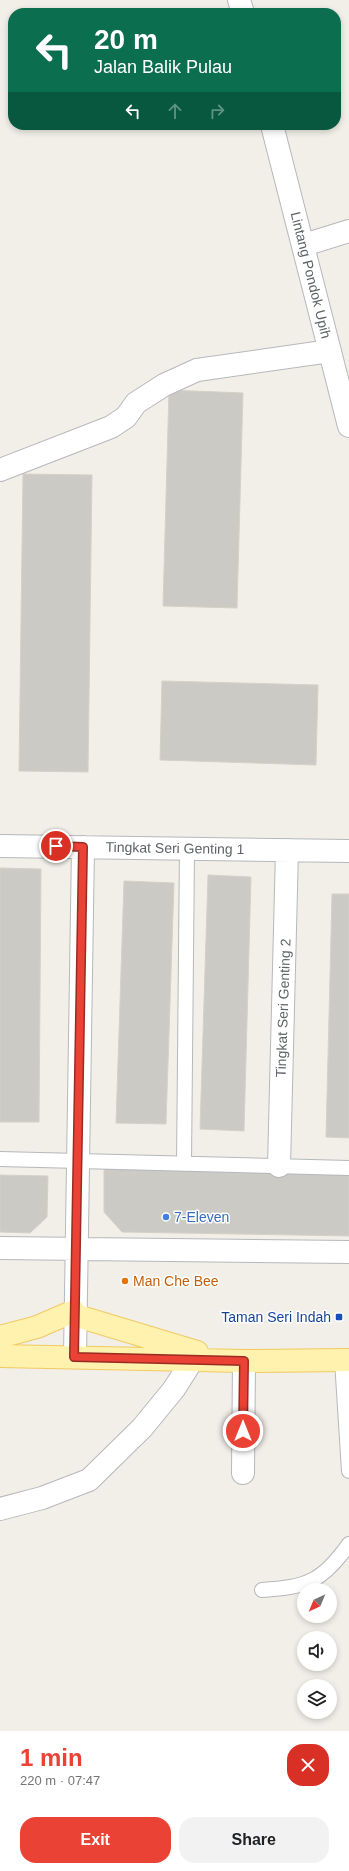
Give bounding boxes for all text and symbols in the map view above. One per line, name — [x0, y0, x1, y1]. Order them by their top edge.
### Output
icon: left — [28, 24, 80, 76]
text: 20 m — [94, 24, 158, 55]
text: Jalan Balik Pulau — [94, 57, 232, 77]
icon: left — [122, 100, 144, 122]
icon: ahead — [164, 100, 186, 122]
icon: right — [206, 100, 228, 122]
street label: Lintang Pondok Upih — [288, 210, 334, 340]
pin — [39, 829, 73, 863]
icon: arrive — [45, 835, 67, 857]
street label: Tingkat Seri Genting 1 — [105, 839, 245, 857]
street label: Tingkat Seri Genting 2 — [273, 938, 293, 1078]
place label: 7-Eleven — [174, 1209, 229, 1225]
marker: 7-Eleven — [161, 1212, 171, 1222]
place label: Man Che Bee — [133, 1273, 219, 1289]
marker: Man Che Bee — [120, 1276, 130, 1286]
place label: Taman Seri Indah — [221, 1309, 331, 1325]
marker: Taman Seri Indah — [334, 1312, 344, 1322]
position arrow — [222, 1410, 264, 1452]
north arrow — [297, 1583, 337, 1623]
map controls — [297, 1583, 337, 1719]
button: sound — [297, 1631, 337, 1671]
button: layers — [297, 1679, 337, 1719]
text: 1 min — [20, 1744, 83, 1771]
button: close — [287, 1744, 329, 1786]
text: 220 m · 07:47 — [20, 1773, 100, 1788]
button: Exit — [20, 1817, 171, 1863]
button: Share — [179, 1817, 329, 1863]

